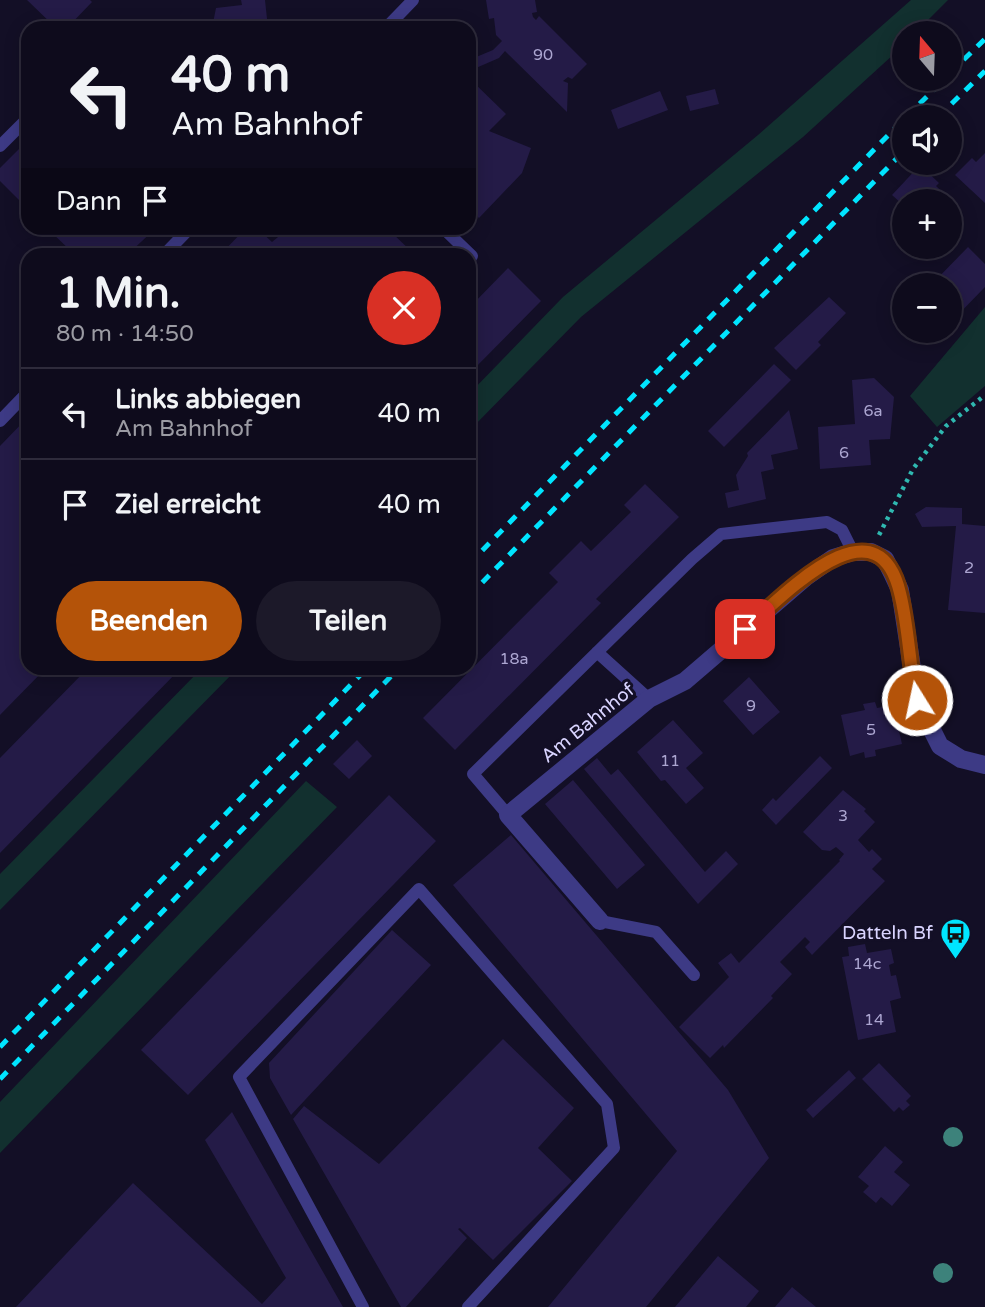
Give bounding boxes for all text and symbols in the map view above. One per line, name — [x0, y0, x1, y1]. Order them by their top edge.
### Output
north arrow — [892, 21, 962, 91]
map controls — [892, 21, 962, 343]
house number: 90 — [533, 45, 553, 65]
text: 40 m — [171, 46, 290, 105]
icon: left — [56, 49, 147, 140]
button: sound — [892, 105, 962, 175]
text: Am Bahnhof — [171, 106, 363, 144]
icon: arrive — [136, 182, 174, 220]
text: Dann — [56, 186, 122, 217]
button: + — [892, 189, 962, 259]
text: 1 Min. — [56, 268, 180, 319]
button: close — [367, 271, 441, 345]
button: − — [892, 273, 962, 343]
text: 80 m · 14:50 — [56, 320, 194, 348]
text: Links abbiegen — [115, 384, 301, 415]
icon: left — [56, 395, 94, 433]
text: 40 m — [378, 398, 441, 429]
house number: 6a — [863, 401, 883, 421]
text: Am Bahnhof — [115, 415, 253, 443]
house number: 6 — [839, 443, 849, 463]
icon: arrive — [56, 486, 94, 524]
text: Ziel erreicht — [115, 489, 261, 520]
text: 40 m — [378, 489, 441, 520]
house number: 2 — [964, 558, 974, 578]
button: Beenden — [56, 581, 242, 661]
button: Teilen — [256, 581, 441, 661]
pin — [715, 599, 775, 659]
icon: arrive — [726, 610, 764, 648]
house number: 18a — [499, 649, 529, 669]
position arrow — [880, 663, 954, 737]
street label: Am Bahnhof — [537, 678, 640, 767]
house number: 9 — [746, 696, 756, 716]
house number: 5 — [866, 720, 876, 740]
house number: 11 — [660, 751, 680, 771]
house number: 3 — [838, 806, 848, 826]
bus stop icon: Datteln Bf — [939, 916, 973, 960]
place label: Datteln Bf — [842, 922, 934, 944]
house number: 14c — [853, 954, 881, 974]
house number: 14 — [864, 1010, 884, 1030]

